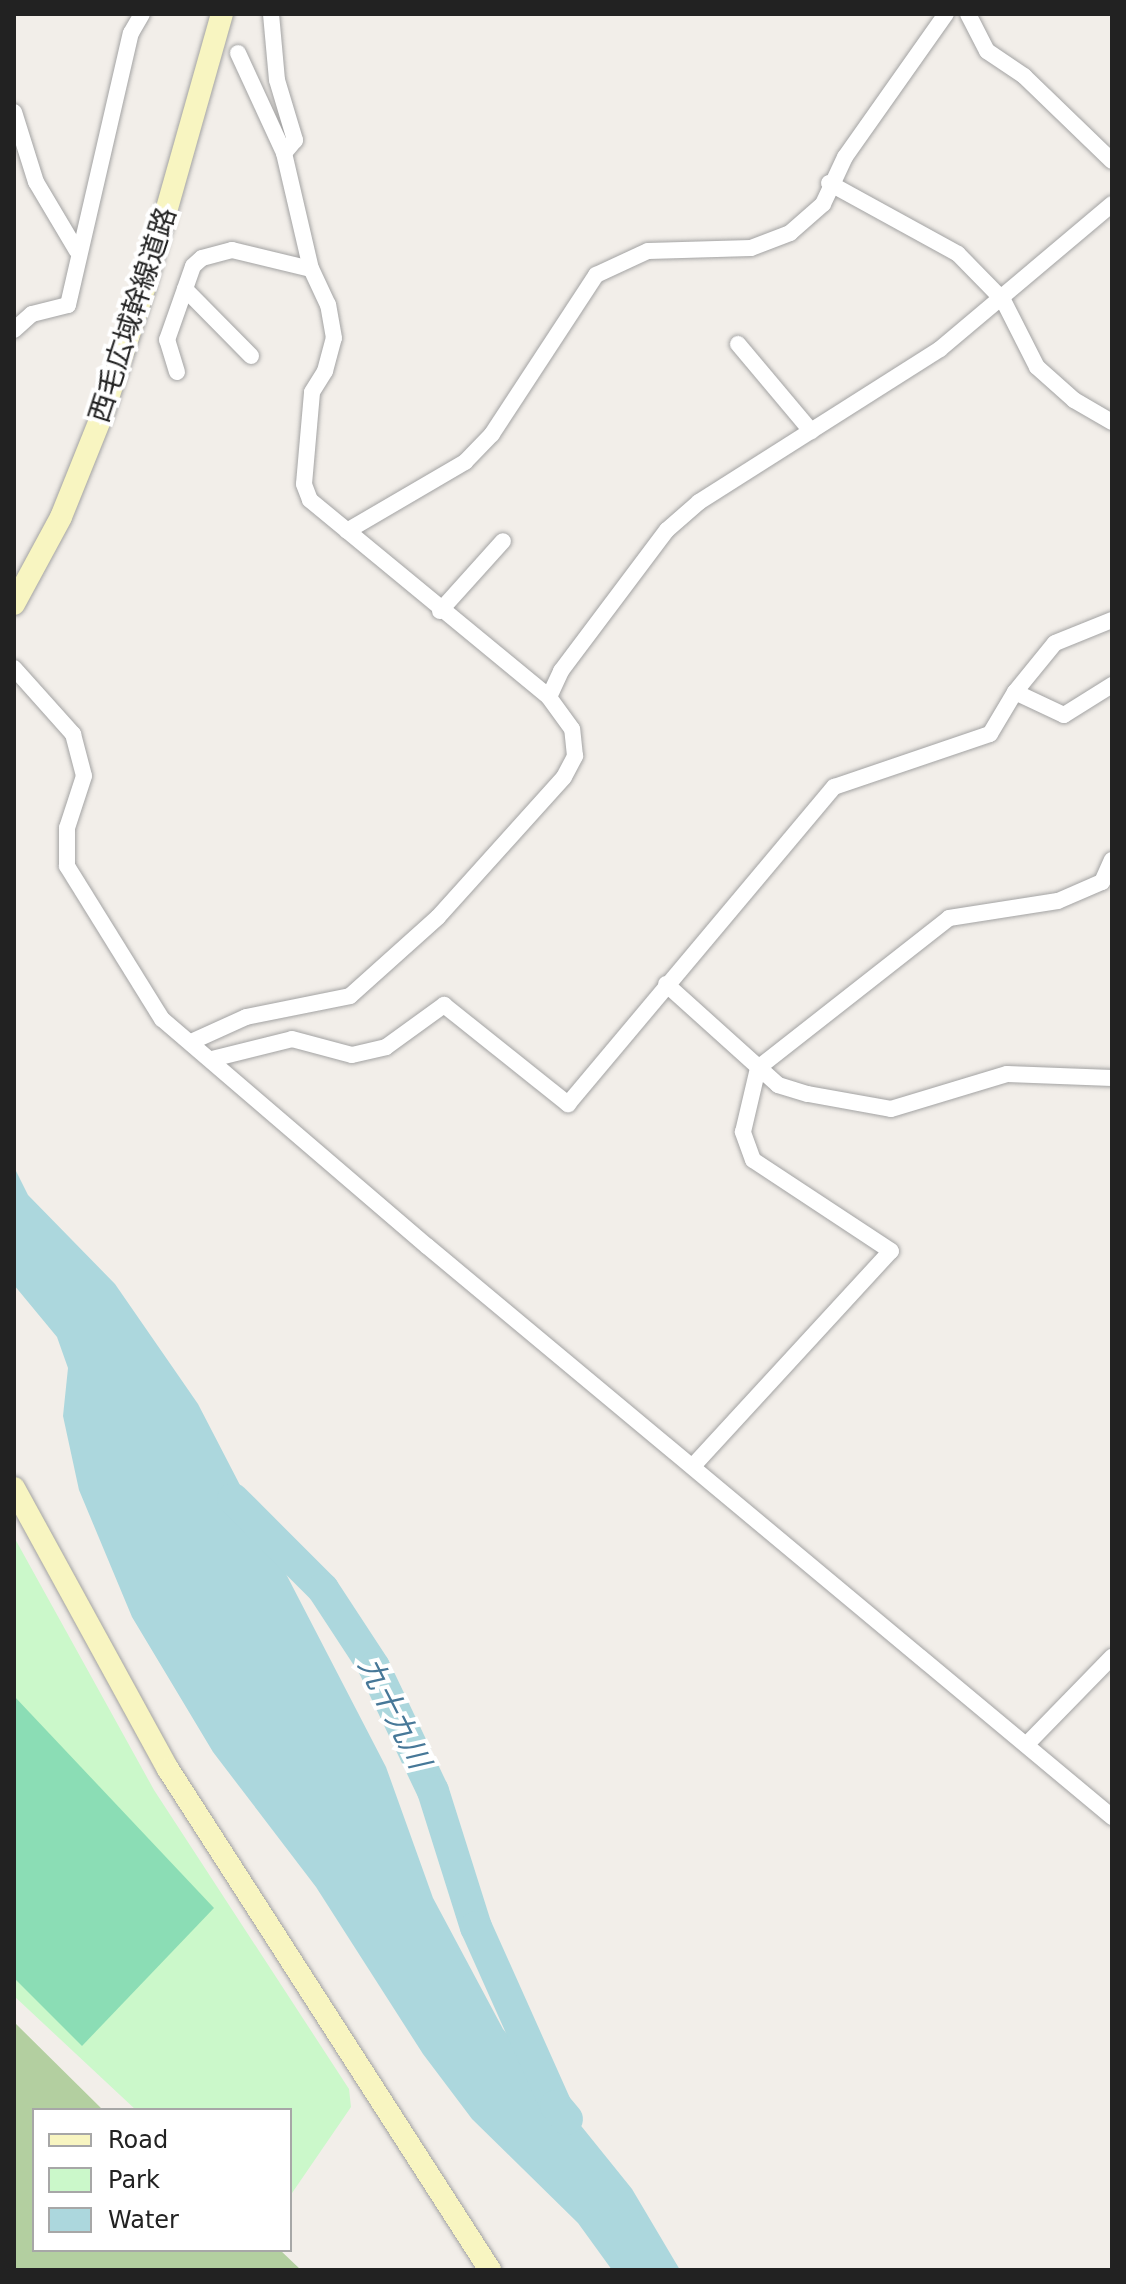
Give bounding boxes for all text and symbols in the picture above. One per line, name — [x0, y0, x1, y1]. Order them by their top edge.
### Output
street label: 西毛広域幹線道路 — [82, 203, 184, 427]
water label: 九十九川 — [351, 1651, 437, 1775]
legend — [32, 2108, 292, 2252]
text: Road — [108, 2126, 168, 2154]
text: Park — [108, 2166, 160, 2194]
text: Water — [108, 2206, 179, 2234]

